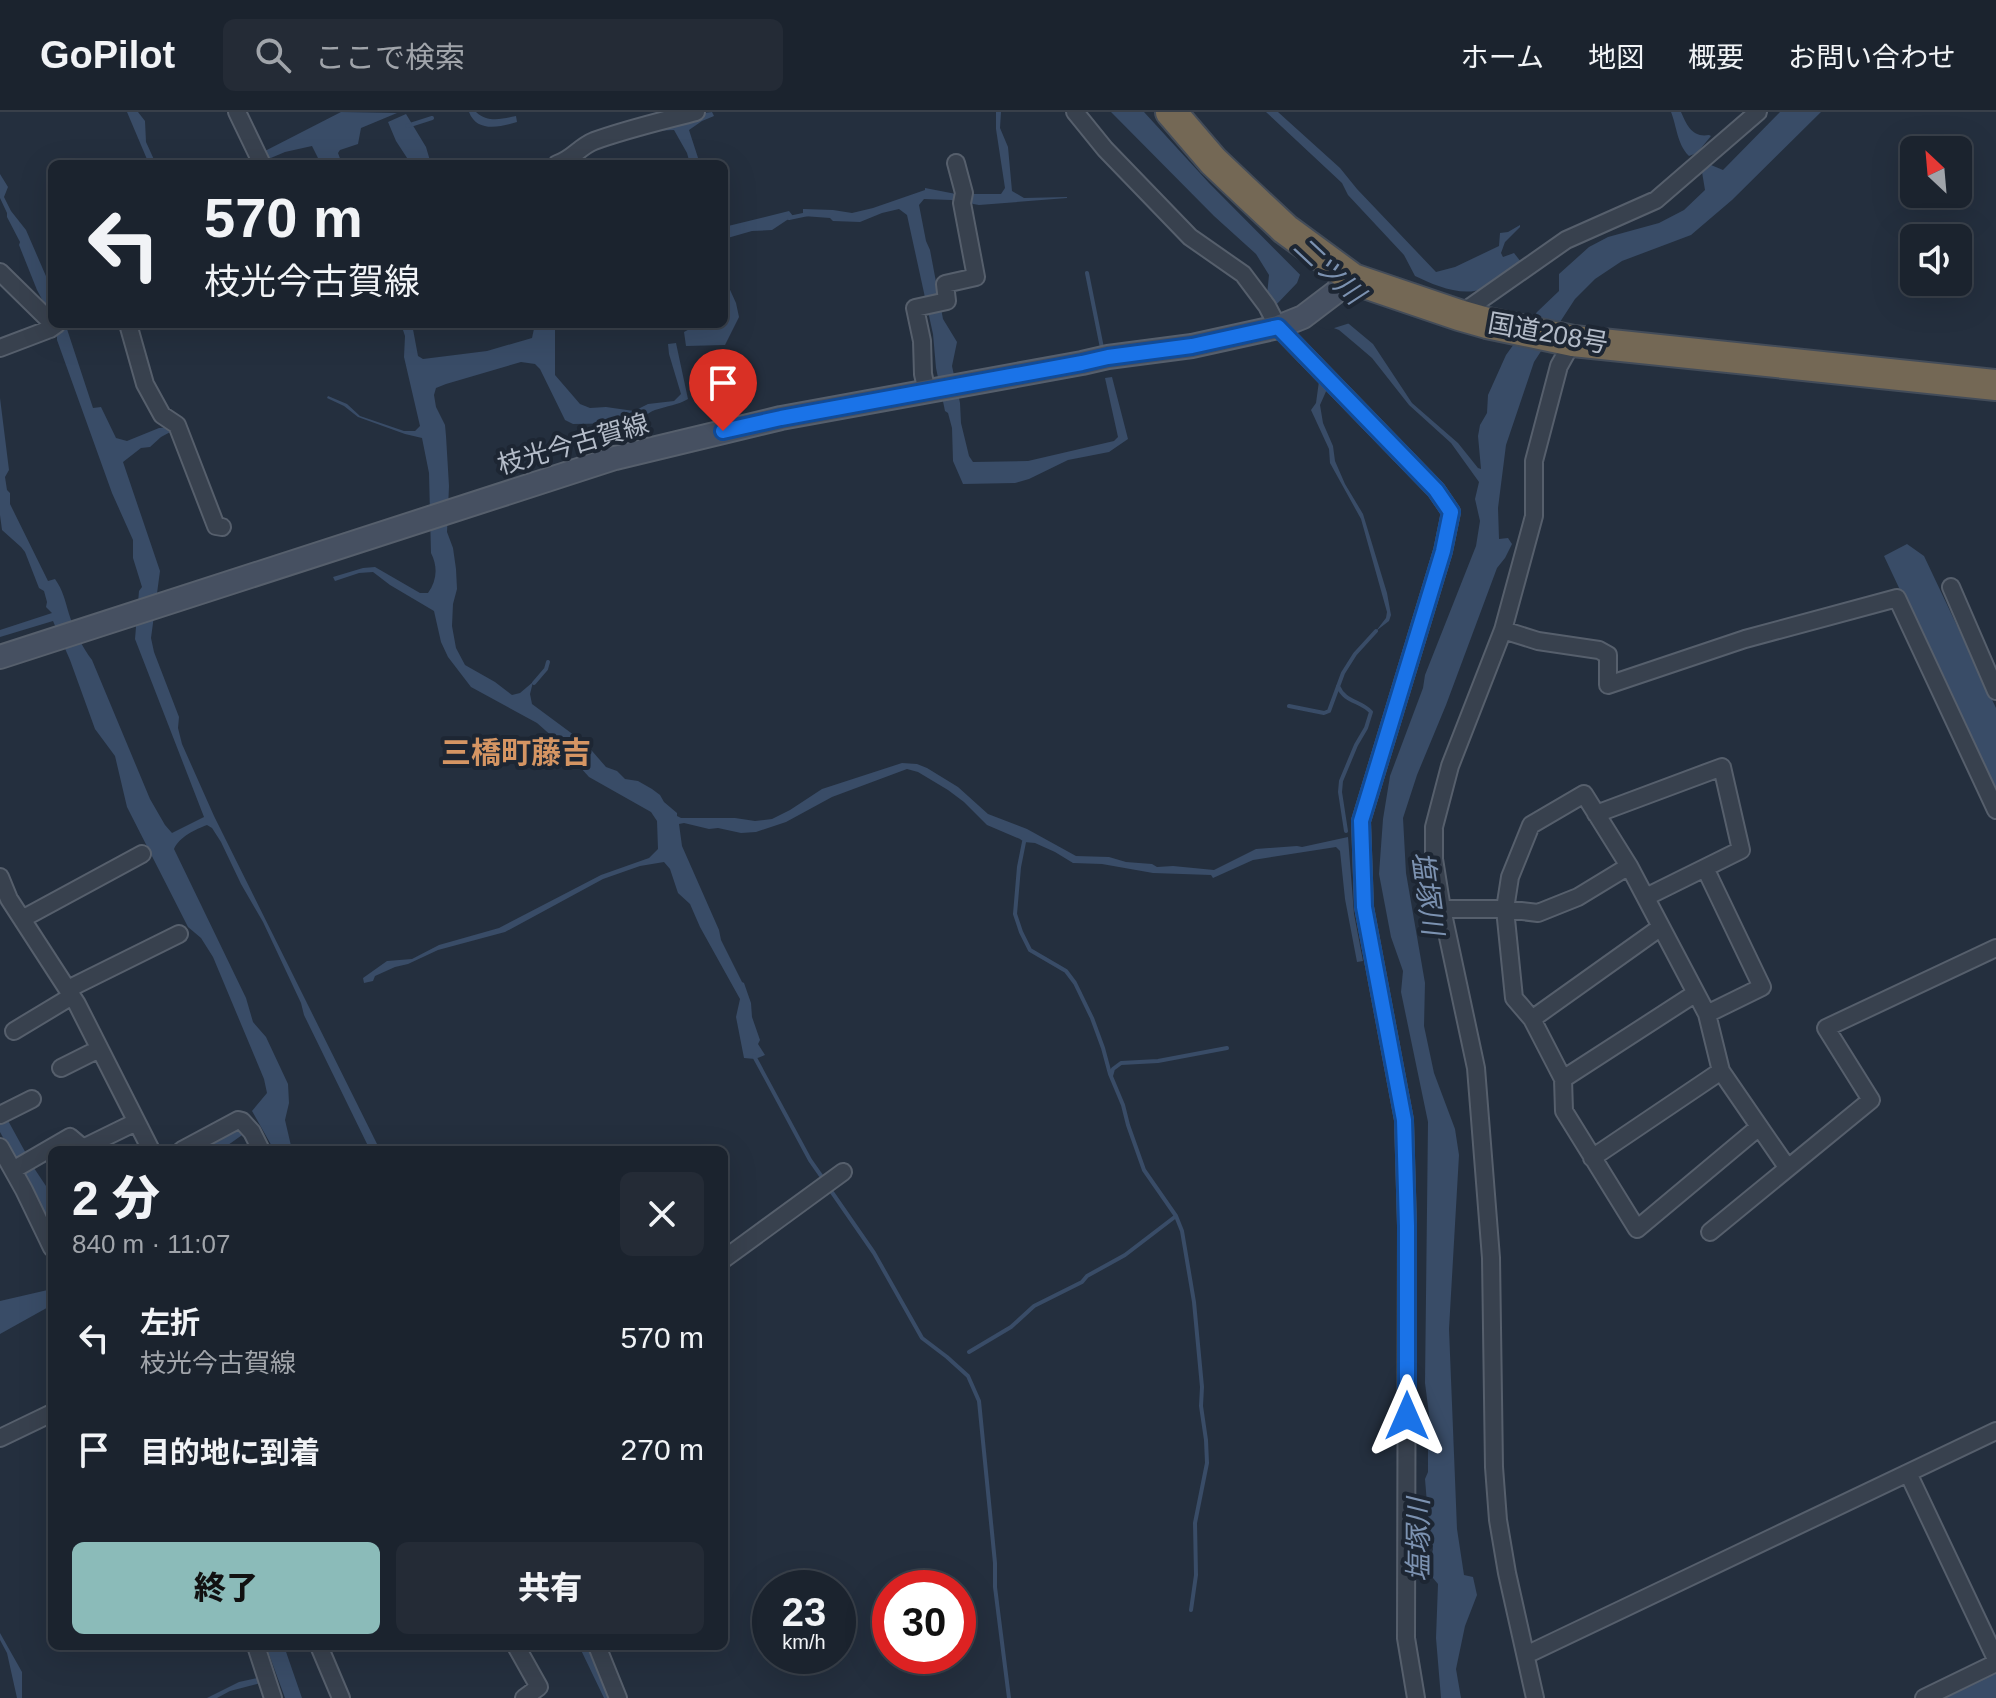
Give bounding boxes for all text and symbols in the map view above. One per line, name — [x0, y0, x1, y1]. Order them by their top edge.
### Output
search box — [223, 19, 783, 91]
icon: search — [251, 33, 295, 77]
text: GoPilot — [40, 34, 175, 76]
text: ここで検索 — [315, 41, 465, 74]
text: ホーム — [1461, 42, 1544, 73]
text: 地図 — [1588, 42, 1644, 73]
text: 概要 — [1688, 42, 1744, 73]
text: お問い合わせ — [1788, 42, 1956, 73]
north arrow — [1900, 136, 1972, 208]
map controls — [1900, 136, 1972, 296]
text: 570 m — [204, 186, 363, 249]
icon: left — [72, 192, 176, 296]
button: sound — [1900, 224, 1972, 296]
water label: 二ツ川 — [1287, 230, 1372, 312]
text: 枝光今古賀線 — [204, 261, 420, 302]
street label: 国道208号 — [1486, 308, 1610, 358]
pin — [689, 349, 757, 431]
icon: arrive — [701, 361, 745, 405]
street label: 枝光今古賀線 — [494, 408, 652, 480]
district label: 三橋町藤吉 — [441, 736, 591, 769]
water label: 塩塚川 — [1406, 849, 1449, 940]
text: 2 分 — [72, 1172, 160, 1225]
button: close — [620, 1172, 704, 1256]
text: 840 m · 11:07 — [72, 1229, 231, 1259]
text: 左折 — [140, 1306, 200, 1339]
icon: left — [72, 1316, 116, 1360]
text: 570 m — [621, 1321, 704, 1354]
text: 枝光今古賀線 — [140, 1348, 296, 1378]
position arrow — [1365, 1374, 1449, 1458]
icon: arrive — [72, 1428, 116, 1472]
text: 270 m — [621, 1433, 704, 1466]
text: 目的地に到着 — [140, 1436, 320, 1469]
water label: 塩塚川 — [1403, 1495, 1434, 1582]
button: 終了 — [72, 1542, 380, 1634]
button: 共有 — [396, 1542, 704, 1634]
speed limit sign: 30 — [872, 1570, 976, 1674]
text: 23 — [782, 1590, 826, 1634]
text: km/h — [782, 1631, 826, 1653]

